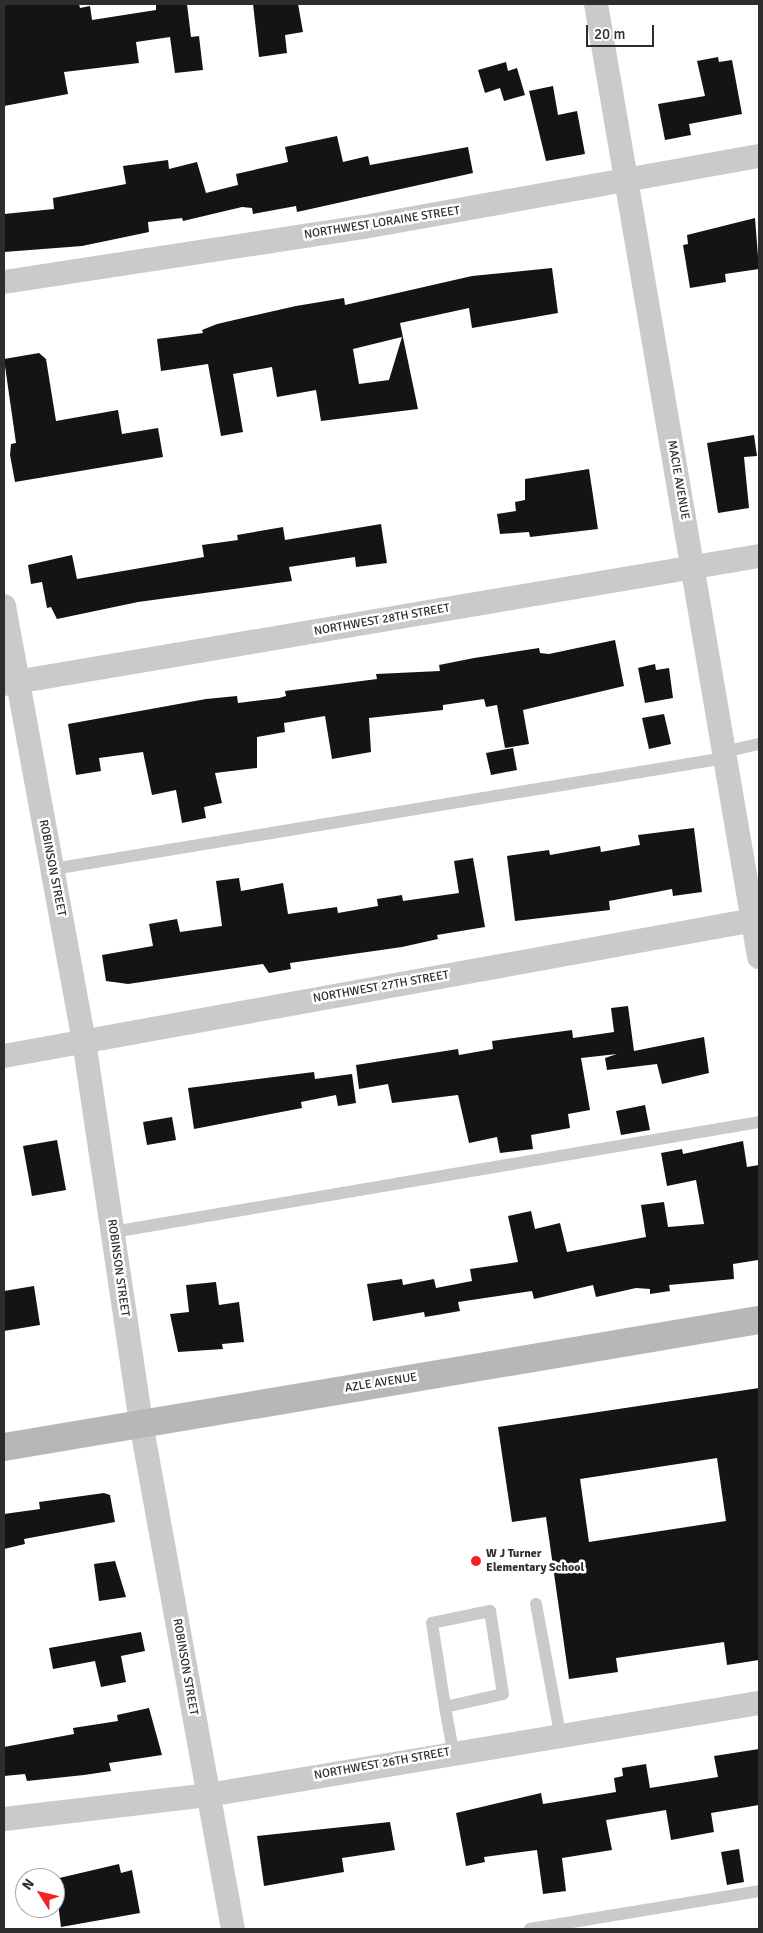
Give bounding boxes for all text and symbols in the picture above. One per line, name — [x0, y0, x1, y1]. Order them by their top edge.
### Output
scale bar — [588, 15, 656, 47]
text: 20 m — [594, 25, 625, 43]
street label: NORTHWEST LORAINE STREET — [303, 204, 461, 242]
street label: MACIE AVENUE — [664, 439, 692, 521]
street label: NORTHWEST 28TH STREET — [313, 601, 451, 639]
street label: ROBINSON STREET — [36, 818, 68, 918]
street label: NORTHWEST 27TH STREET — [312, 968, 450, 1006]
street label: ROBINSON STREET — [104, 1218, 132, 1318]
street label: AZLE AVENUE — [344, 1370, 418, 1396]
place label: W J Turner Elementary School — [486, 1547, 584, 1575]
marker: W J Turner Elementary School — [470, 1555, 482, 1567]
street label: ROBINSON STREET — [169, 1617, 201, 1717]
street label: NORTHWEST 26TH STREET — [313, 1745, 451, 1783]
north arrow — [15, 1868, 65, 1918]
text: N — [19, 1876, 38, 1893]

